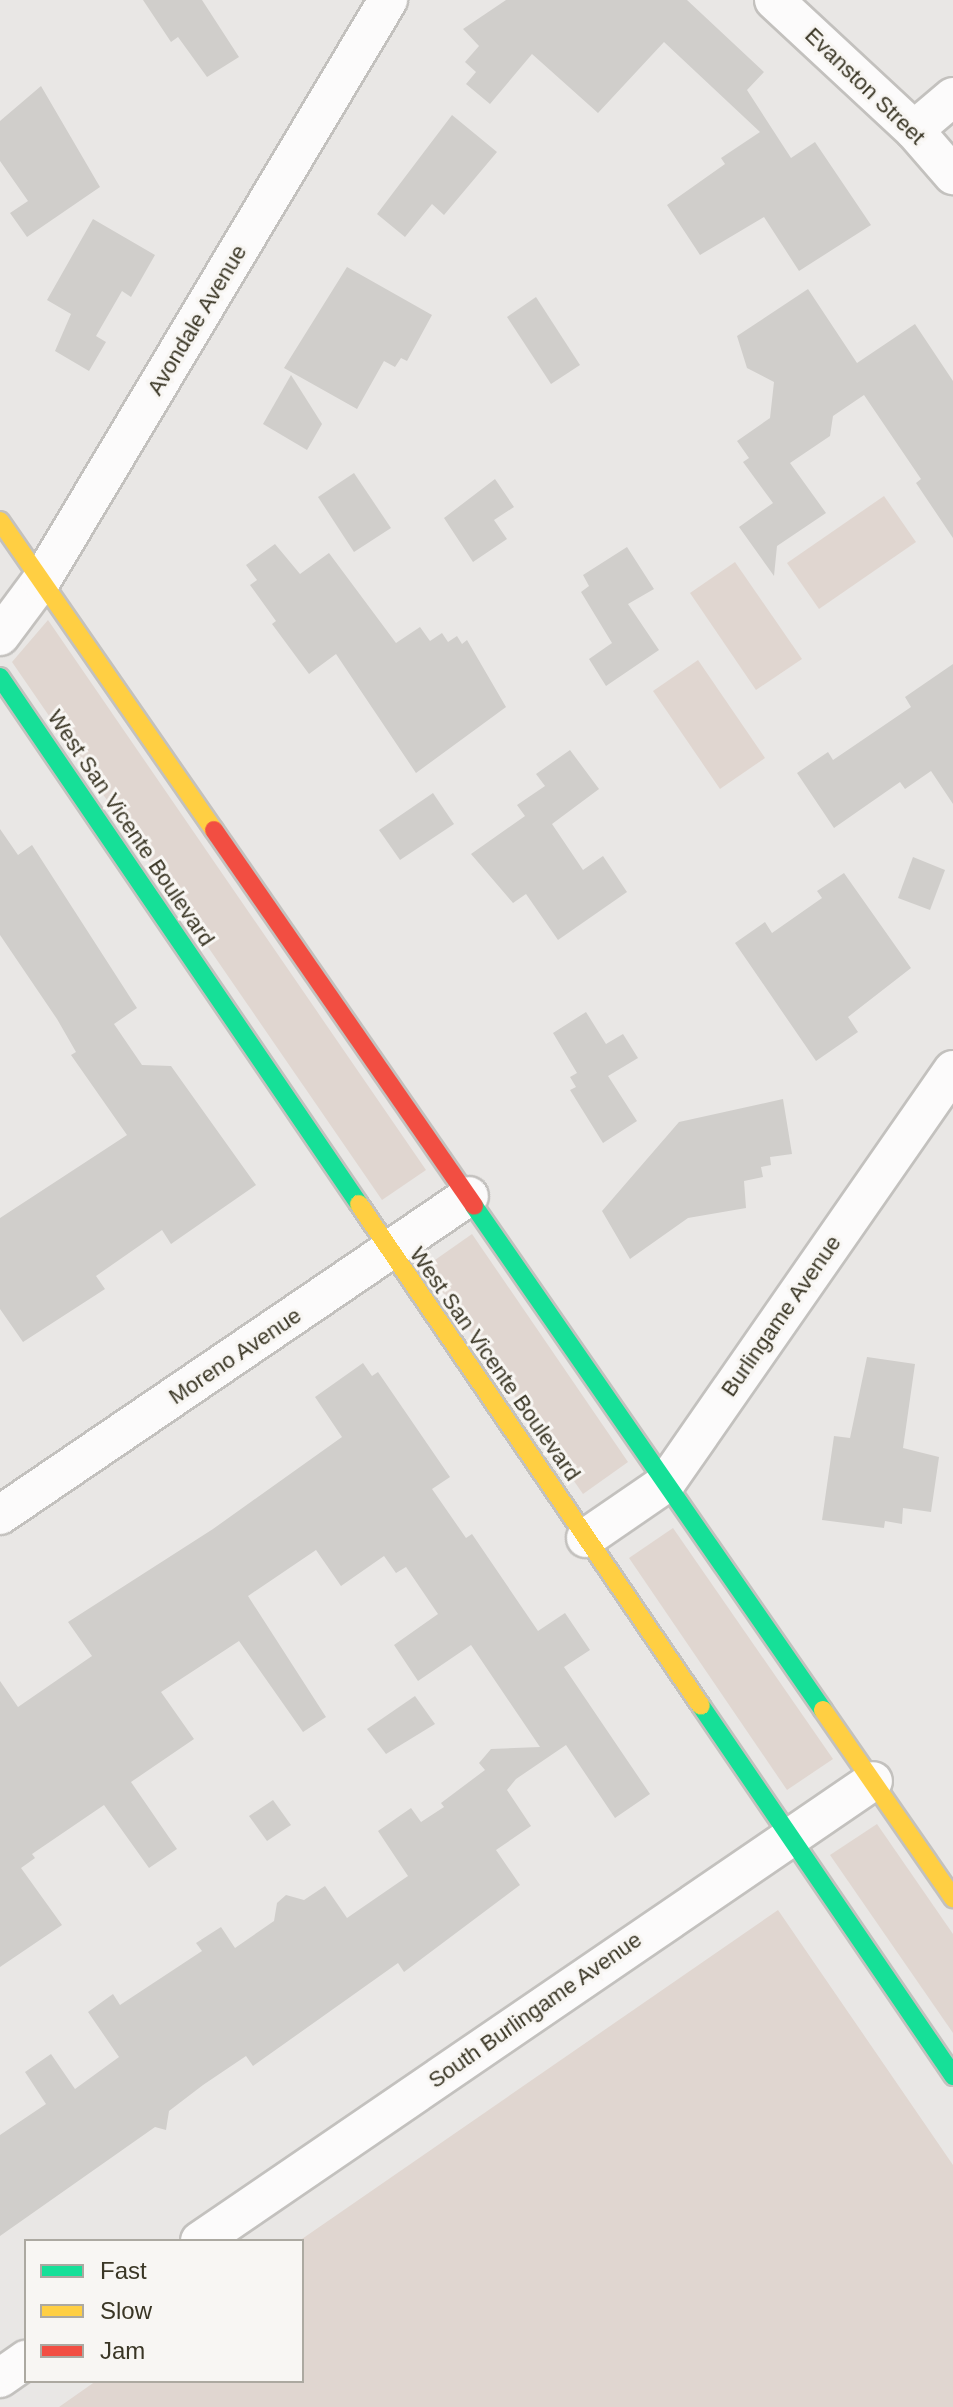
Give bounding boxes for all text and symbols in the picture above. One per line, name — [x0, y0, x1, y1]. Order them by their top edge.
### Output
street label: Evanston Street — [800, 22, 930, 150]
street label: Avondale Avenue — [141, 240, 253, 400]
street label: West San Vicente Boulevard — [42, 705, 220, 951]
street label: Burlingame Avenue — [715, 1230, 847, 1402]
street label: West San Vicente Boulevard — [404, 1242, 586, 1486]
street label: Moreno Avenue — [163, 1302, 307, 1410]
street label: South Burlingame Avenue — [423, 1926, 647, 2094]
legend — [24, 2239, 304, 2383]
text: Fast — [100, 2257, 147, 2284]
text: Slow — [100, 2297, 152, 2324]
text: Jam — [100, 2337, 145, 2364]

